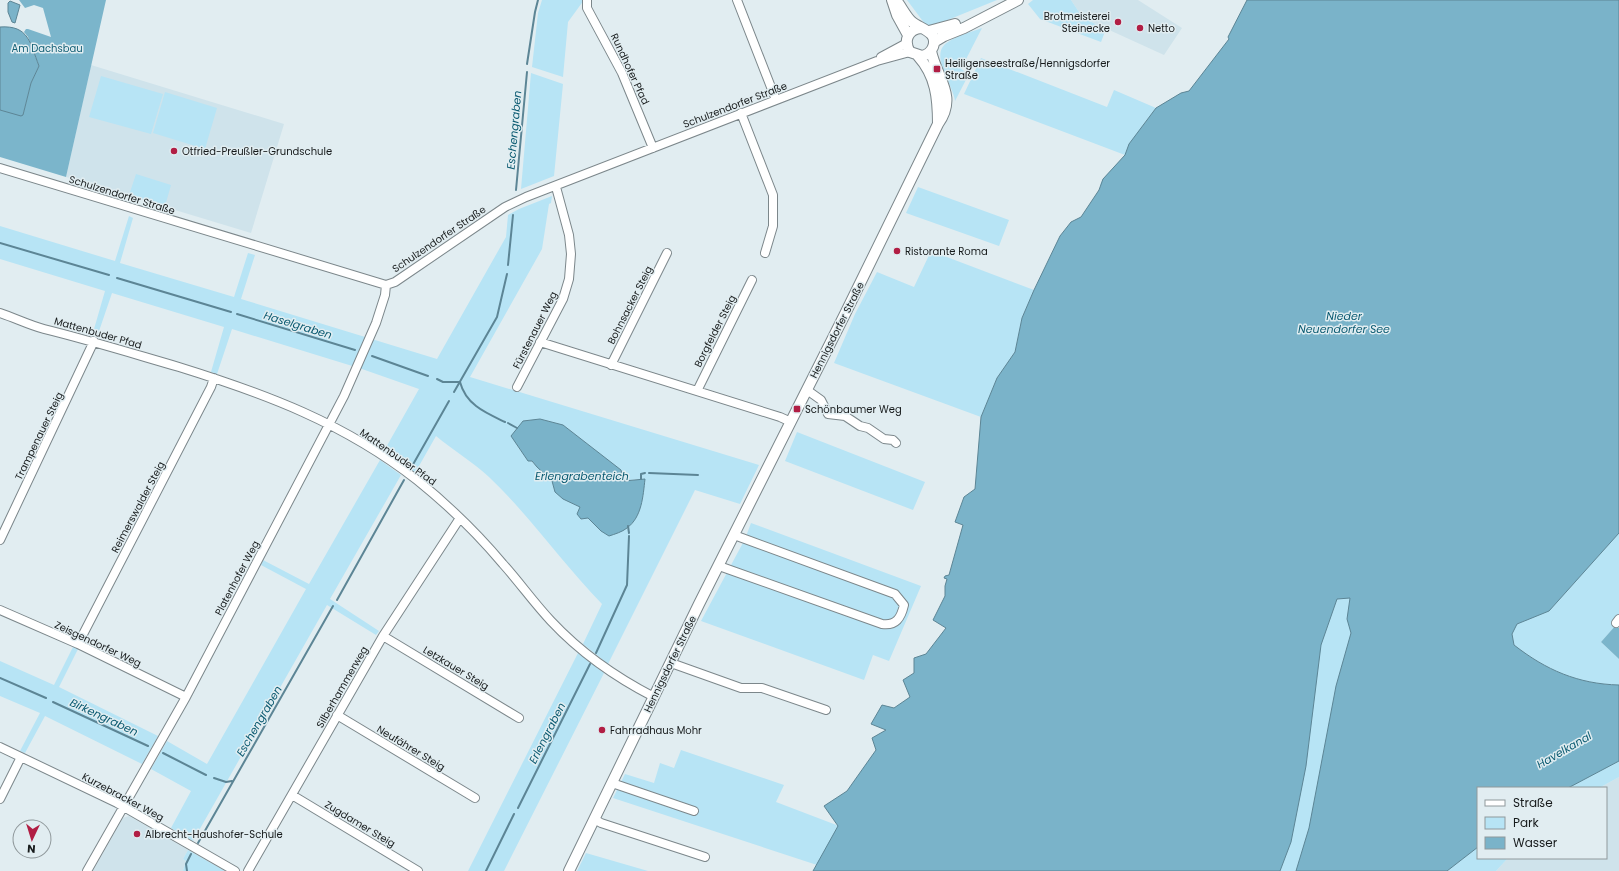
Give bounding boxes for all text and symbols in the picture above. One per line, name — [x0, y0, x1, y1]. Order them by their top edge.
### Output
place label: Brotmeisterei Steinecke — [1044, 9, 1110, 36]
marker: Brotmeisterei Steinecke — [1113, 17, 1123, 27]
place label: Netto — [1148, 21, 1175, 36]
marker: Netto — [1135, 23, 1145, 33]
street label: Rundhofer Pfad — [607, 31, 653, 107]
park label: Am Dachsbau — [11, 41, 83, 56]
place label: Heiligenseestraße/Hennigsdorfer Straße — [945, 56, 1110, 83]
marker: Heiligenseestraße/Hennigsdorfer Straße — [932, 64, 942, 74]
street label: Schulzendorfer Straße — [681, 78, 789, 132]
water label: Eschengraben — [503, 90, 525, 170]
place label: Otfried-Preußler-Grundschule — [182, 144, 332, 159]
marker: Otfried-Preußler-Grundschule — [169, 146, 179, 156]
street label: Schulzendorfer Straße — [67, 172, 177, 218]
street label: Schulzendorfer Straße — [389, 202, 489, 276]
place label: Ristorante Roma — [905, 244, 988, 259]
marker: Ristorante Roma — [892, 246, 902, 256]
street label: Bohnsacker Steig — [604, 263, 656, 347]
street label: Hennigsdorfer Straße — [806, 279, 868, 381]
street label: Fürstenauer Weg — [509, 289, 561, 371]
street label: Borgfelder Steig — [690, 292, 740, 370]
water label: Haselgraben — [262, 307, 334, 343]
water label: Nieder Neuendorfer See — [1298, 308, 1390, 337]
street label: Mattenbuder Pfad — [52, 313, 144, 353]
street label: Trampenauer Steig — [11, 389, 67, 483]
place label: Schönbaumer Weg — [805, 402, 902, 417]
marker: Schönbaumer Weg — [792, 404, 802, 414]
street label: Mattenbuder Pfad — [357, 425, 439, 489]
street label: Reimerswalder Steig — [107, 458, 169, 556]
water label: Erlengrabenteich — [535, 468, 629, 484]
street label: Platenhofer Weg — [211, 538, 263, 618]
street label: Hennigsdorfer Straße — [640, 613, 700, 715]
street label: Zeisgendorfer Weg — [52, 617, 144, 671]
street label: Letzkauer Steig — [420, 642, 492, 694]
street label: Silberhammerweg — [312, 643, 372, 731]
water label: Eschengraben — [232, 683, 286, 759]
water label: Birkengraben — [67, 694, 141, 740]
water label: Erlengraben — [525, 700, 569, 766]
street label: Neufährer Steig — [374, 722, 448, 774]
place label: Fahrradhaus Mohr — [610, 723, 702, 738]
marker: Fahrradhaus Mohr — [597, 725, 607, 735]
water label: Havelkanal — [1534, 728, 1595, 772]
street label: Kurzebracker Weg — [79, 769, 167, 825]
legend — [1477, 787, 1607, 859]
text: Straße — [1513, 794, 1553, 811]
street label: Zugdamer Steig — [322, 797, 398, 851]
text: Park — [1513, 814, 1540, 831]
north arrow — [12, 819, 52, 859]
place label: Albrecht-Haushofer-Schule — [145, 827, 283, 842]
marker: Albrecht-Haushofer-Schule — [132, 829, 142, 839]
text: Wasser — [1513, 834, 1558, 851]
text: N — [27, 841, 36, 857]

